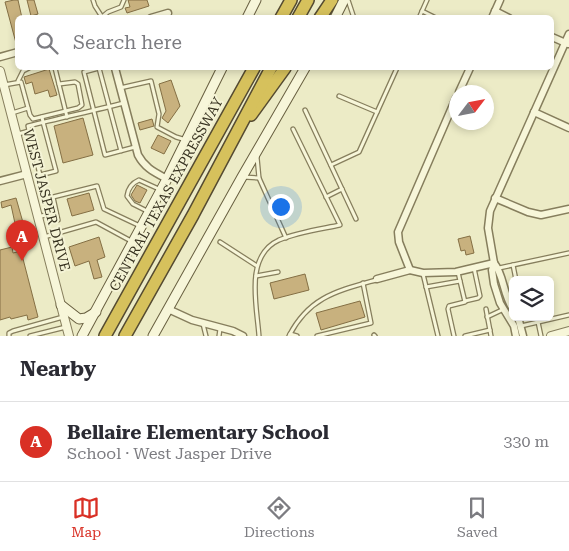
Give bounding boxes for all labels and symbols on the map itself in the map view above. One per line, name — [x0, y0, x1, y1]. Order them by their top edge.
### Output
north arrow — [449, 85, 494, 130]
street label: CENTRAL TEXAS EXPRESSWAY — [106, 94, 226, 294]
street label: WEST JASPER DRIVE — [20, 127, 74, 273]
your location — [268, 194, 294, 220]
pin: A — [6, 220, 38, 261]

